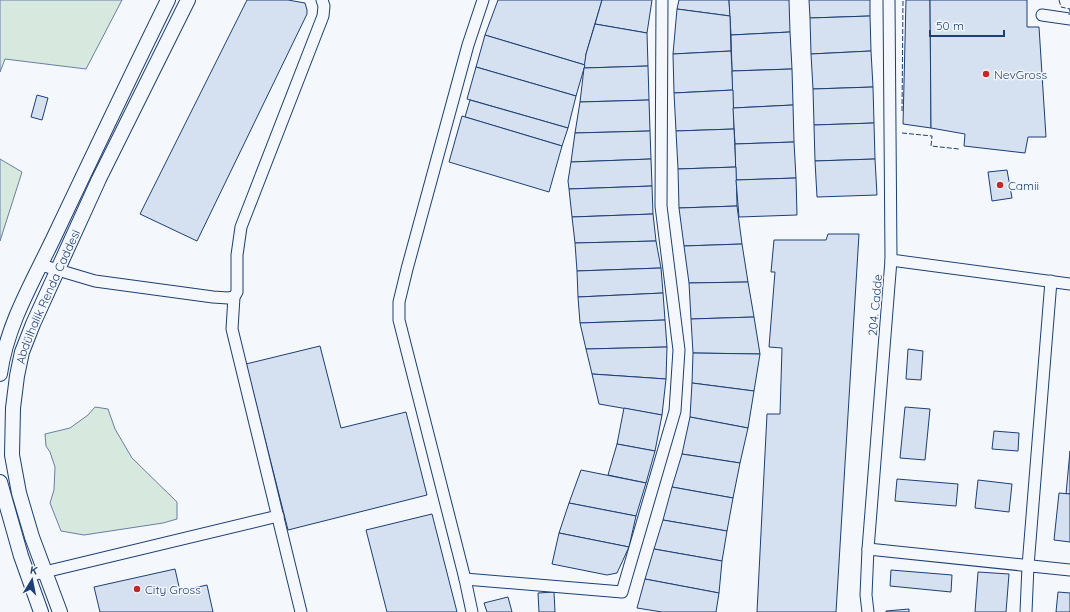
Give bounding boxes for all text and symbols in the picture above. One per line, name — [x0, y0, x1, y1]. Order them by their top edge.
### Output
scale bar — [930, 12, 1004, 38]
text: 50 m — [936, 18, 964, 33]
place label: NevGross — [994, 67, 1047, 82]
marker: NevGross — [981, 69, 991, 79]
place label: Camii — [1008, 178, 1039, 193]
marker: Camii — [995, 180, 1005, 190]
street label: Abdülhalik Renda Caddesi — [12, 227, 83, 365]
street label: 204. Cadde — [865, 273, 885, 337]
north arrow — [12, 560, 52, 600]
text: K — [29, 563, 39, 578]
place label: City Gross — [145, 582, 201, 597]
marker: City Gross — [132, 584, 142, 594]

